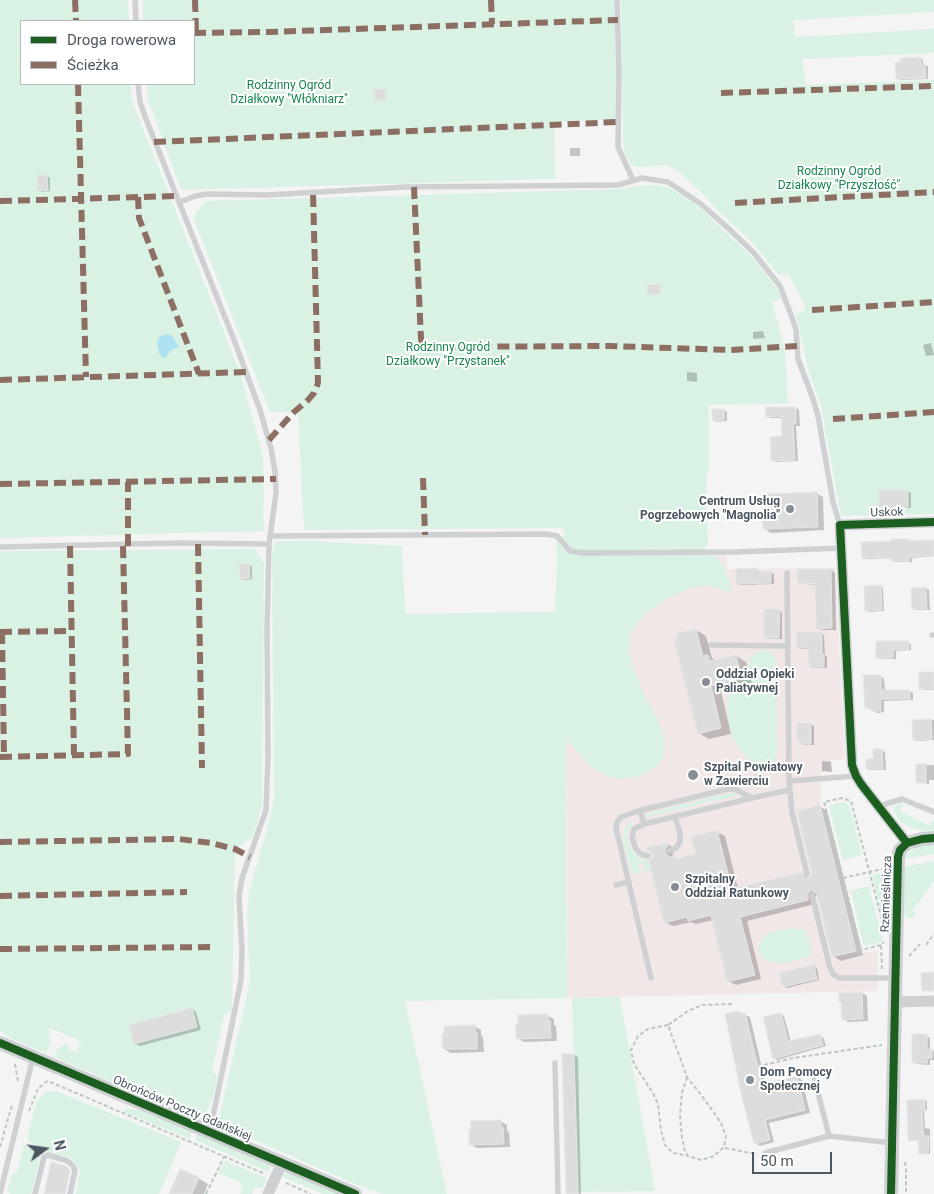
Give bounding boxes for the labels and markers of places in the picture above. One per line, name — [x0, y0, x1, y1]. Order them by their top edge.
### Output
place label: Centrum Usług Pogrzebowych "Magnolia" — [640, 495, 780, 523]
marker: Centrum Usług Pogrzebowych "Magnolia" — [784, 503, 796, 515]
place label: Oddział Opieki Paliatywnej — [716, 668, 794, 696]
marker: Oddział Opieki Paliatywnej — [700, 676, 712, 688]
place label: Szpital Powiatowy w Zawierciu — [704, 761, 802, 789]
marker: Szpital Powiatowy w Zawierciu — [686, 768, 700, 782]
place label: Szpitalny Oddział Ratunkowy — [685, 873, 789, 901]
marker: Szpitalny Oddział Ratunkowy — [669, 881, 681, 893]
place label: Dom Pomocy Społecznej — [760, 1066, 832, 1094]
marker: Dom Pomocy Społecznej — [744, 1074, 756, 1086]

